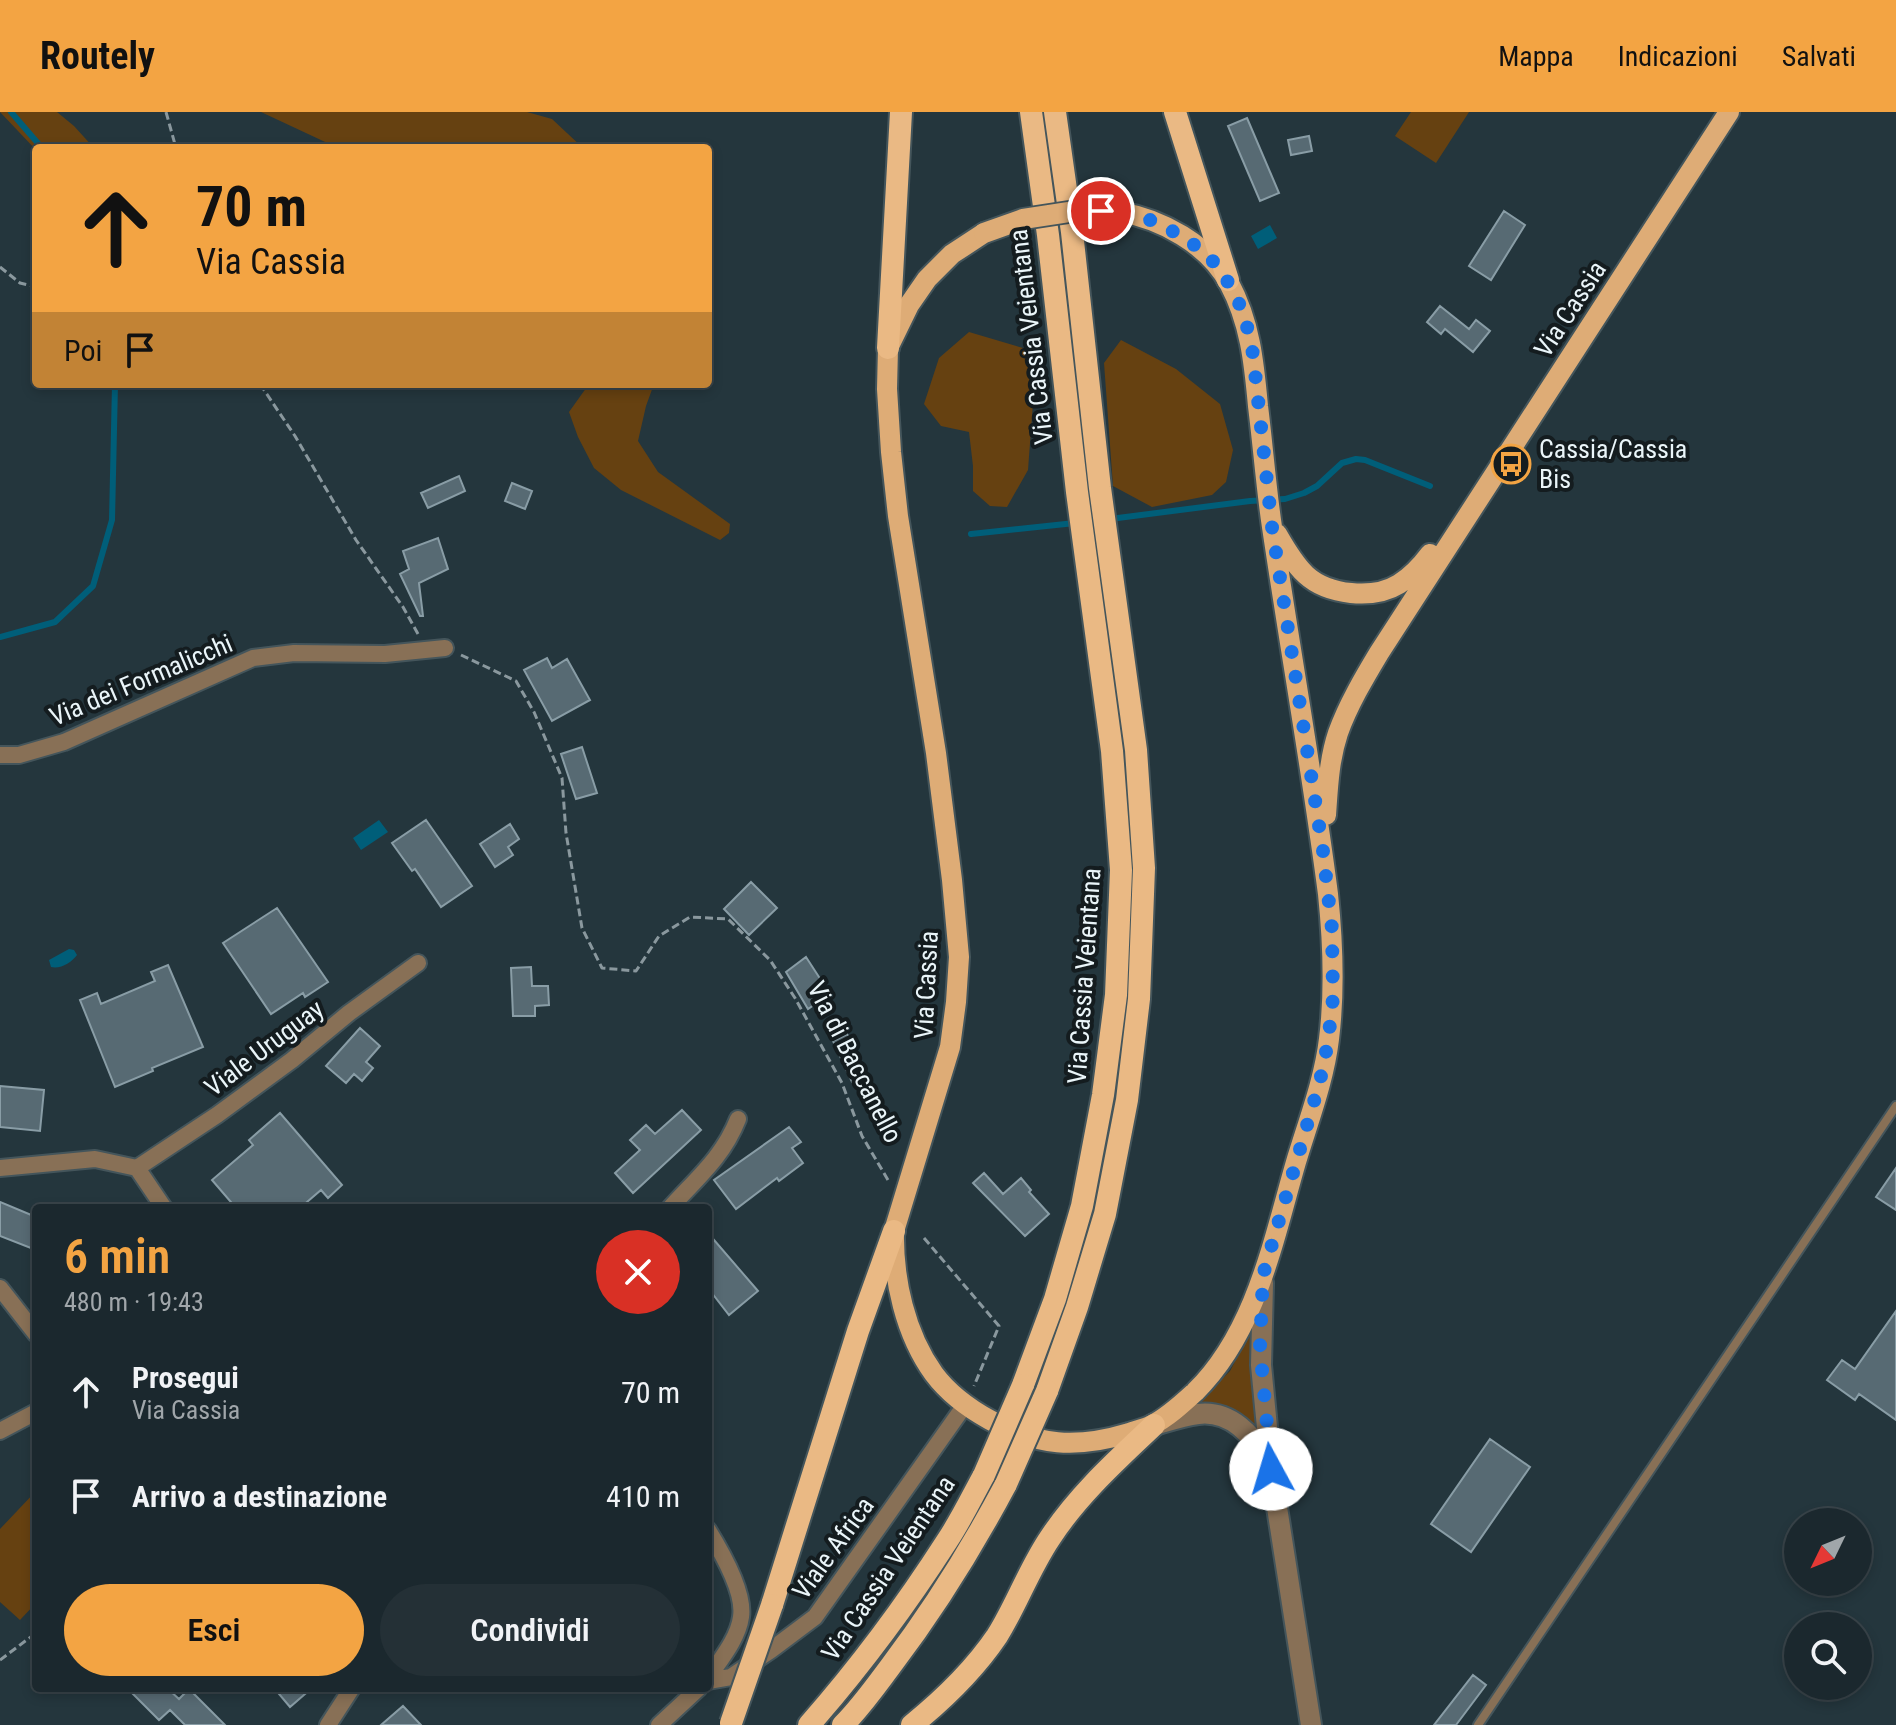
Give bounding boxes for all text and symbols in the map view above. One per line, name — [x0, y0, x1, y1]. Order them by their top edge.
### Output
text: Routely — [40, 34, 155, 78]
text: Mappa — [1498, 40, 1574, 73]
text: Indicazioni — [1618, 40, 1738, 73]
text: Salvati — [1782, 40, 1856, 73]
text: 70 m — [196, 174, 307, 240]
icon: ahead — [64, 176, 168, 280]
pin — [1067, 177, 1135, 245]
icon: arrive — [1079, 189, 1123, 233]
street label: Via Cassia Veientana — [1003, 228, 1059, 446]
text: Via Cassia — [196, 241, 346, 283]
street label: Via Cassia — [1528, 255, 1612, 363]
icon: arrive — [118, 328, 162, 372]
text: Poi — [64, 333, 102, 368]
place label: Cassia/Cassia Bis — [1539, 434, 1687, 494]
bus stop icon: Cassia/Cassia Bis — [1490, 443, 1532, 485]
street label: Via dei Formalicchi — [45, 628, 237, 732]
street label: Via Cassia Veientana — [1061, 867, 1107, 1085]
street label: Via Cassia — [908, 930, 944, 1040]
street label: Via di Baccanello — [802, 976, 908, 1148]
street label: Viale Uruguay — [199, 994, 329, 1102]
text: 6 min — [64, 1228, 170, 1285]
button: close — [596, 1230, 680, 1314]
text: 480 m · 19:43 — [64, 1287, 204, 1317]
text: Prosegui — [132, 1360, 239, 1395]
icon: ahead — [64, 1370, 108, 1414]
text: 70 m — [621, 1375, 680, 1410]
text: Via Cassia — [132, 1395, 240, 1425]
position arrow — [1229, 1427, 1313, 1511]
street label: Via Cassia Veientana — [815, 1470, 961, 1666]
icon: arrive — [64, 1474, 108, 1518]
text: Arrivo a destinazione — [132, 1479, 387, 1514]
text: 410 m — [606, 1479, 680, 1514]
street label: Viale Africa — [786, 1491, 880, 1605]
north arrow — [1784, 1508, 1872, 1596]
map controls — [1784, 1508, 1872, 1700]
button: Esci — [64, 1584, 364, 1676]
button: Condividi — [380, 1584, 680, 1676]
button: search — [1784, 1612, 1872, 1700]

